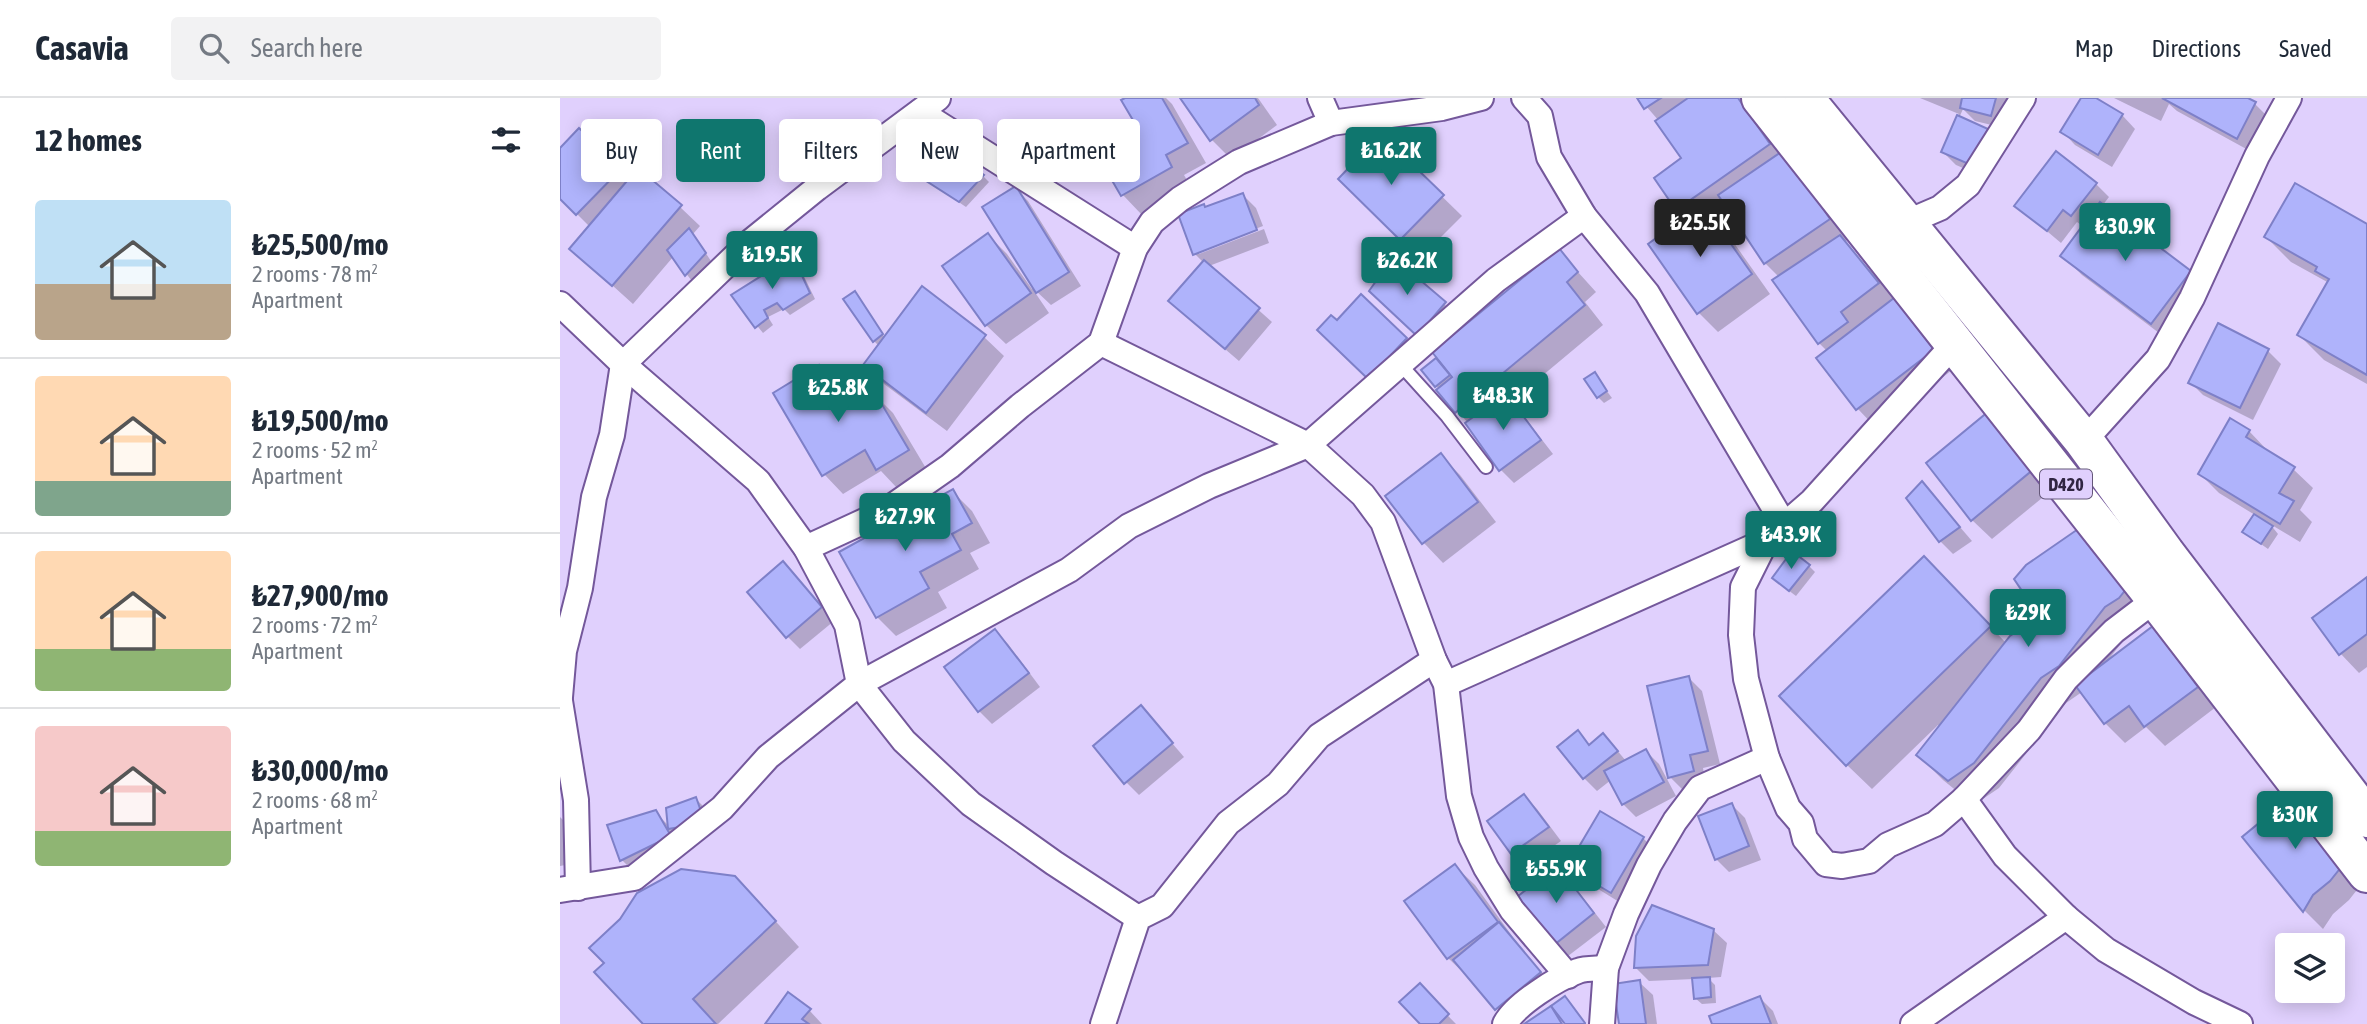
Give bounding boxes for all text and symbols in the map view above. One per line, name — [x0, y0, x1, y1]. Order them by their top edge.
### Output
search box — [171, 17, 661, 80]
text: Casavia — [35, 29, 129, 67]
icon: search — [195, 29, 233, 67]
text: Search here — [251, 33, 363, 63]
text: Map — [2075, 35, 2113, 62]
text: Directions — [2151, 35, 2241, 62]
text: Saved — [2279, 35, 2332, 62]
chip: Buy — [581, 119, 662, 182]
chip: Rent — [676, 119, 765, 182]
chip: Filters — [779, 119, 882, 182]
chip: New — [896, 119, 983, 182]
chip: Apartment — [997, 119, 1140, 182]
icon: filters — [487, 121, 525, 159]
text: 12 homes — [35, 123, 142, 157]
pin: ₺16.2K — [1334, 127, 1448, 187]
text: ₺16.2K — [1361, 137, 1421, 163]
pin: ₺25.5K — [1643, 200, 1757, 259]
pin: ₺30.9K — [2068, 204, 2182, 263]
text: ₺25.5K — [1670, 209, 1730, 235]
text: ₺30.9K — [2095, 213, 2155, 239]
text: ₺25,500/mo — [252, 227, 389, 261]
icon: home — [91, 228, 175, 312]
pin: ₺19.5K — [715, 232, 829, 291]
pin: ₺26.2K — [1350, 238, 1464, 297]
text: ₺19.5K — [742, 241, 802, 267]
text: ₺26.2K — [1377, 247, 1437, 273]
text: 2 rooms · 78 m² — [252, 261, 378, 287]
text: Apartment — [252, 287, 343, 313]
pin: ₺25.8K — [781, 364, 895, 424]
pin: ₺48.3K — [1446, 372, 1560, 432]
text: ₺25.8K — [808, 374, 868, 400]
text: ₺48.3K — [1473, 382, 1533, 408]
text: ₺19,500/mo — [252, 403, 389, 437]
icon: home — [91, 404, 175, 488]
text: 2 rooms · 52 m² — [252, 437, 378, 463]
text: Apartment — [252, 463, 343, 489]
road number: D420 — [2040, 470, 2092, 498]
pin: ₺27.9K — [848, 494, 962, 553]
text: ₺27.9K — [875, 503, 935, 529]
pin: ₺43.9K — [1734, 512, 1848, 571]
text: ₺43.9K — [1761, 521, 1821, 547]
text: ₺27,900/mo — [252, 578, 389, 612]
icon: home — [91, 579, 175, 663]
pin: ₺29K — [1987, 589, 2069, 649]
text: ₺29K — [2006, 599, 2050, 625]
text: 2 rooms · 72 m² — [252, 612, 378, 638]
text: Apartment — [252, 638, 343, 664]
text: ₺30,000/mo — [252, 753, 389, 787]
icon: home — [91, 754, 175, 838]
text: 2 rooms · 68 m² — [252, 787, 378, 813]
pin: ₺30K — [2254, 792, 2336, 851]
text: ₺30K — [2273, 801, 2317, 827]
text: Apartment — [252, 813, 343, 839]
pin: ₺55.9K — [1499, 846, 1613, 905]
text: ₺55.9K — [1526, 855, 1586, 881]
map controls — [2275, 933, 2345, 1003]
button: layers — [2275, 933, 2345, 1003]

